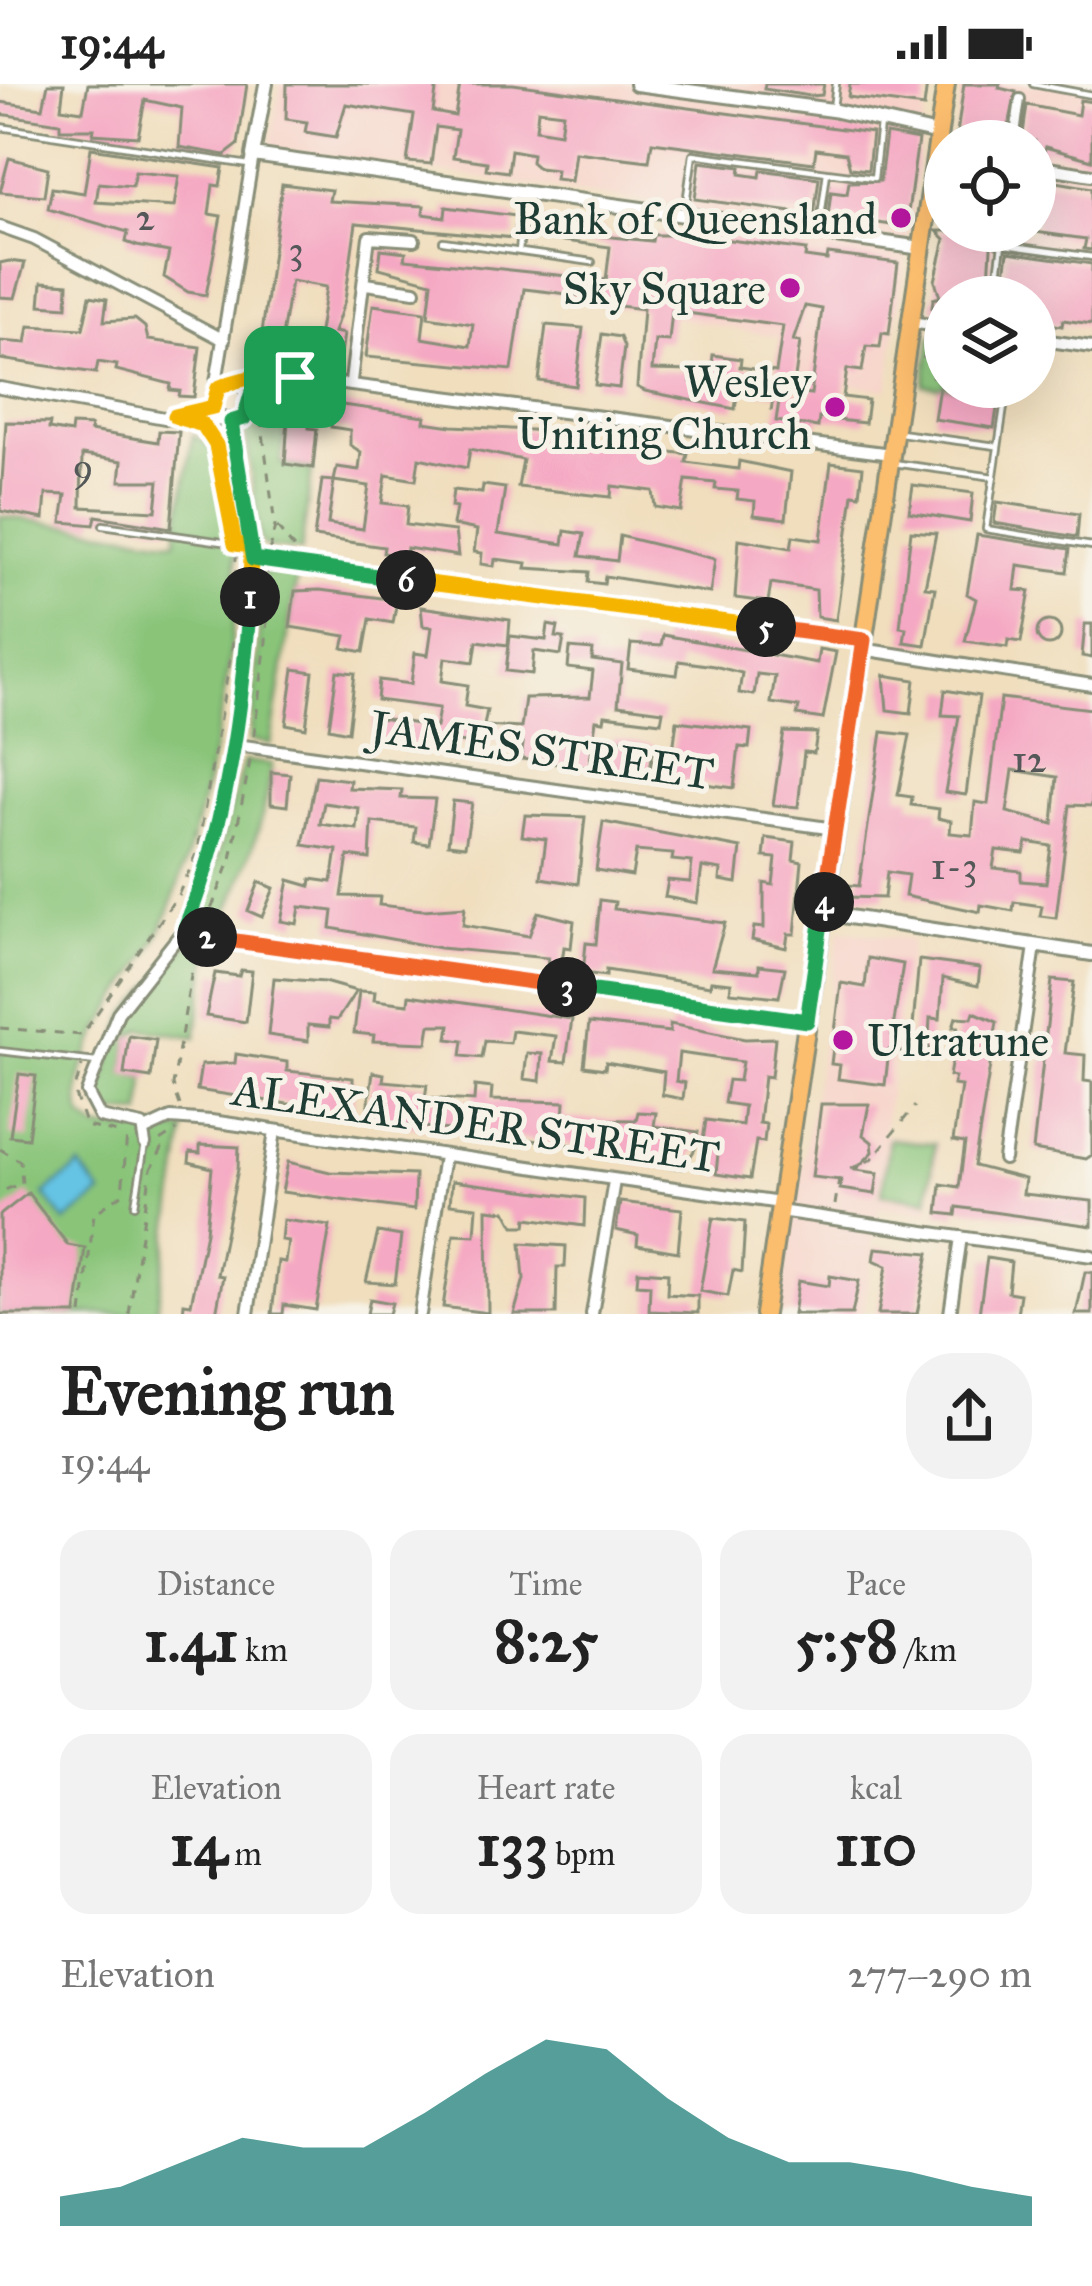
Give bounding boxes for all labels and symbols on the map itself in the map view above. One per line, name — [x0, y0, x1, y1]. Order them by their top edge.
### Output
place label: Bank of Queensland — [513, 191, 877, 246]
house number: 2 — [135, 193, 155, 241]
marker: Bank of Queensland — [888, 205, 914, 231]
house number: 3 — [288, 226, 304, 274]
place label: Sky Square — [563, 261, 766, 316]
marker: Sky Square — [777, 275, 803, 301]
pin — [244, 326, 346, 428]
place label: Wesley Uniting Church — [517, 354, 812, 461]
marker: Wesley Uniting Church — [822, 394, 848, 420]
house number: 9 — [73, 443, 93, 491]
pin: 6 — [376, 550, 436, 610]
pin: 1 — [220, 567, 280, 627]
pin: 5 — [736, 597, 796, 657]
street label: JAMES STREET — [362, 698, 717, 801]
house number: 12 — [1012, 735, 1047, 783]
house number: 1-3 — [930, 842, 978, 890]
pin: 4 — [794, 872, 854, 932]
pin: 2 — [177, 907, 237, 967]
pin: 3 — [537, 957, 597, 1017]
place label: Ultratune — [867, 1013, 1049, 1068]
marker: Ultratune — [830, 1027, 856, 1053]
street label: ALEXANDER STREET — [227, 1061, 723, 1184]

